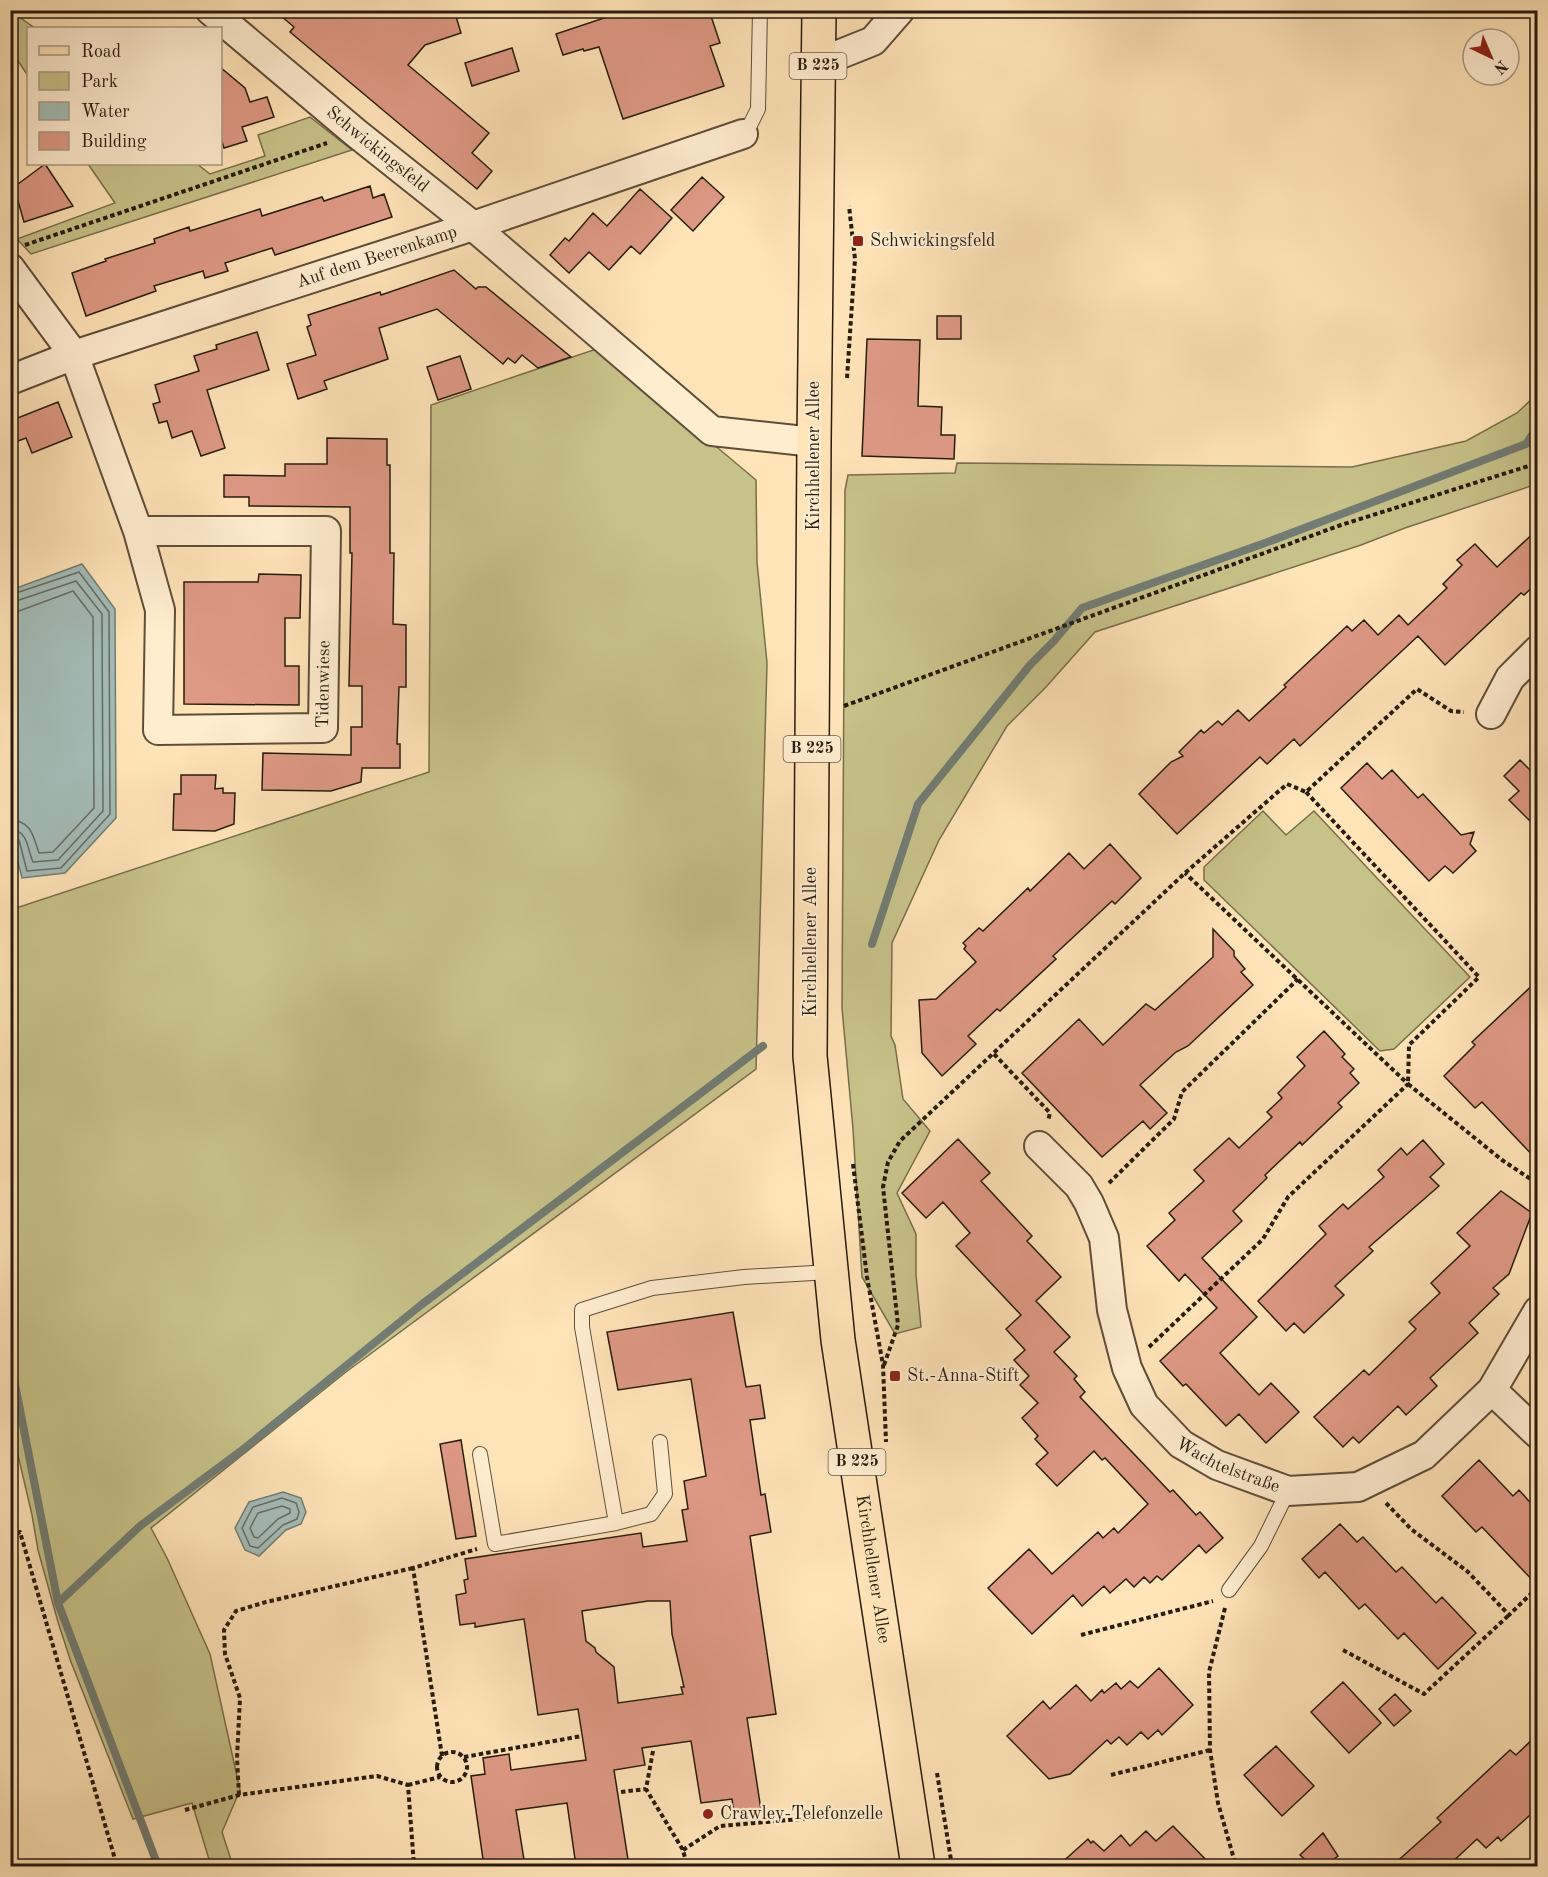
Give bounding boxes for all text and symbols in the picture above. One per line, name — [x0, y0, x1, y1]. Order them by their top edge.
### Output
legend — [27, 27, 222, 165]
north arrow — [1461, 27, 1521, 87]
text: Road — [81, 43, 121, 61]
road number: B 225 — [790, 53, 846, 79]
text: N — [1490, 56, 1510, 77]
text: Park — [81, 73, 118, 91]
text: Water — [81, 103, 130, 121]
street label: Schwickingsfeld — [323, 103, 432, 196]
text: Building — [81, 133, 147, 151]
street label: Auf dem Beerenkamp — [294, 223, 459, 291]
place label: Schwickingsfeld — [870, 232, 995, 250]
marker: Schwickingsfeld — [851, 234, 865, 248]
street label: Kirchhellener Allee — [805, 381, 823, 531]
street label: Tidenwiese — [314, 640, 333, 729]
road number: B 225 — [784, 736, 840, 762]
street label: Kirchhellener Allee — [802, 867, 820, 1017]
place label: St.-Anna-Stift — [907, 1367, 1019, 1385]
marker: St.-Anna-Stift — [888, 1369, 902, 1383]
street label: Wachtelstraße — [1173, 1434, 1282, 1496]
road number: B 225 — [828, 1449, 886, 1475]
street label: Kirchhellener Allee — [853, 1493, 893, 1645]
place label: Crawley-Telefonzelle — [720, 1805, 883, 1823]
marker: Crawley-Telefonzelle — [701, 1807, 715, 1821]

